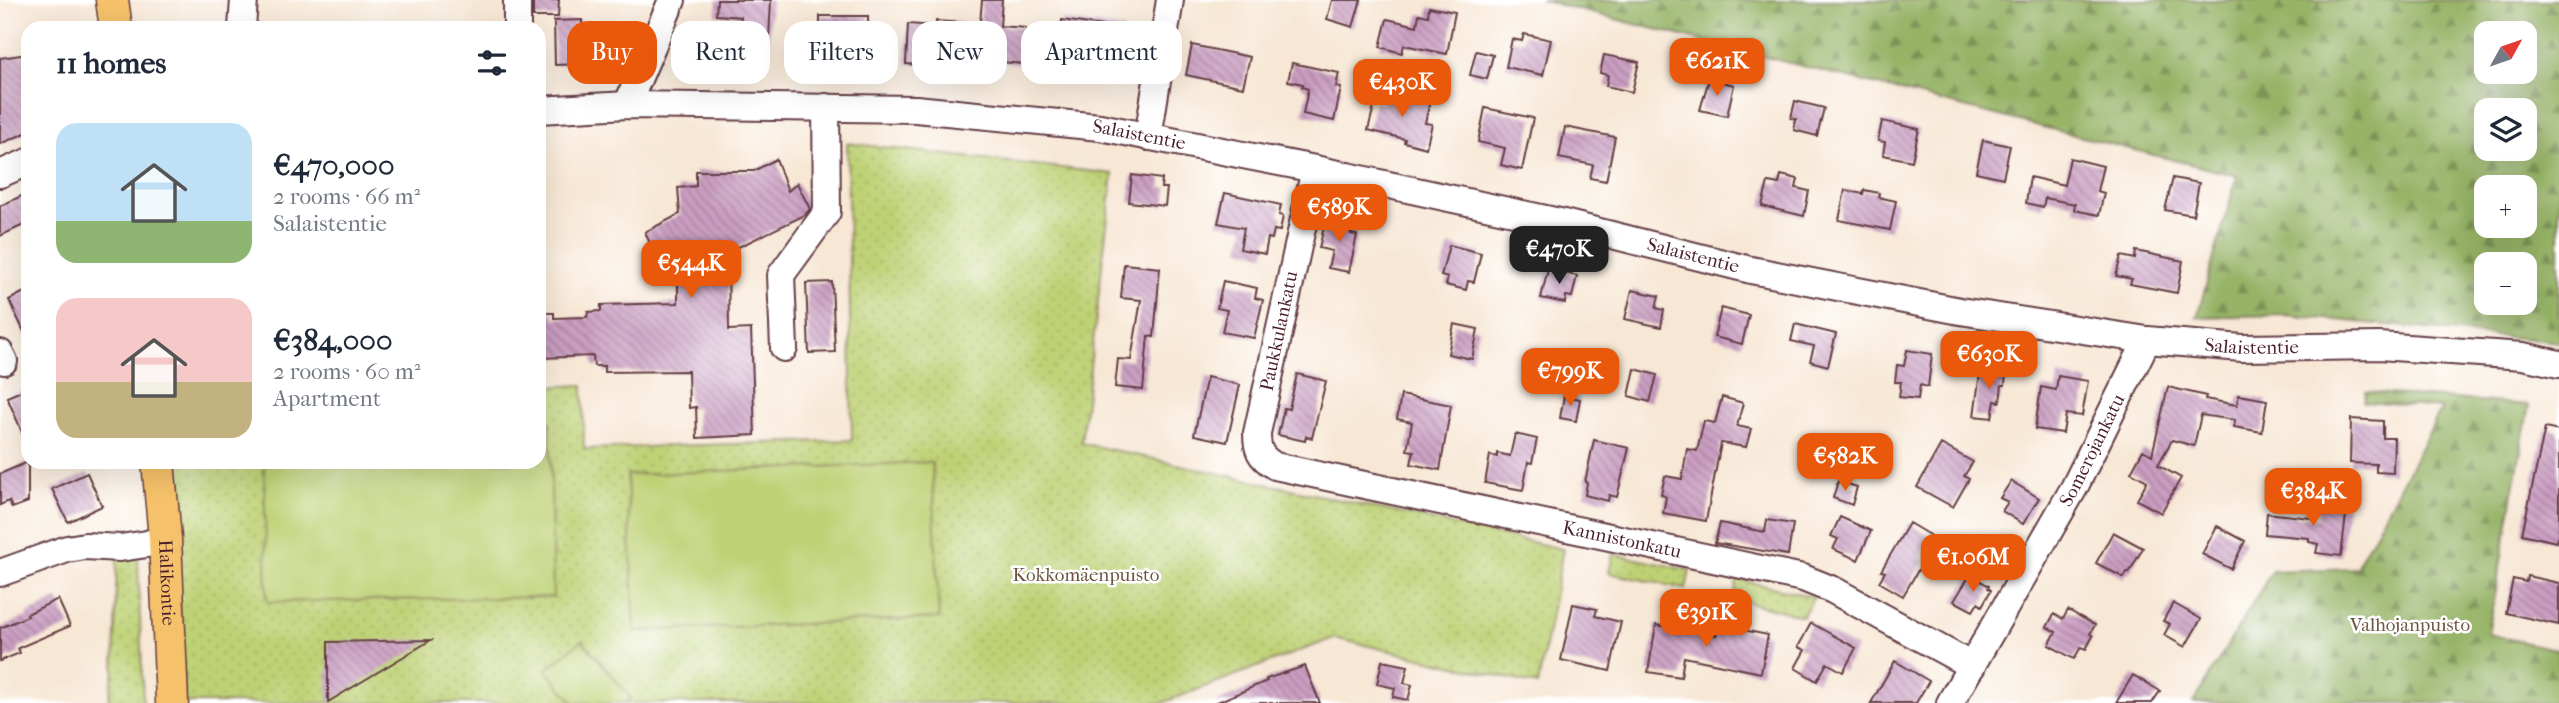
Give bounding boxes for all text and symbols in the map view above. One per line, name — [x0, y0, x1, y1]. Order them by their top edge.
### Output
chip: Buy — [567, 21, 657, 84]
chip: Rent — [671, 21, 770, 84]
chip: Filters — [784, 21, 898, 84]
chip: New — [912, 21, 1007, 84]
chip: Apartment — [1021, 21, 1182, 84]
north arrow — [2474, 21, 2538, 84]
map controls — [2474, 21, 2537, 315]
pin: €621K — [1668, 38, 1766, 98]
icon: filters — [473, 44, 511, 82]
text: 11 homes — [56, 46, 166, 81]
text: €621K — [1686, 47, 1748, 74]
pin: €430K — [1353, 60, 1451, 119]
text: €430K — [1369, 68, 1435, 95]
button: layers — [2474, 98, 2537, 161]
street label: Salaistentie — [1092, 115, 1188, 154]
text: €470,000 — [273, 148, 394, 183]
icon: home — [112, 151, 196, 235]
button: + — [2474, 175, 2537, 238]
text: 2 rooms · 66 m² — [273, 183, 420, 210]
pin: €589K — [1290, 184, 1388, 244]
text: €589K — [1307, 193, 1371, 220]
text: Salaistentie — [273, 210, 387, 237]
pin: €470K — [1510, 226, 1608, 286]
street label: Salaistentie — [1645, 233, 1741, 278]
text: €470K — [1525, 235, 1593, 262]
pin: €544K — [642, 240, 740, 300]
text: €544K — [657, 249, 725, 276]
button: − — [2474, 252, 2537, 315]
street label: Paukkulankatu — [1256, 269, 1303, 393]
text: €384,000 — [273, 323, 392, 358]
icon: home — [112, 326, 196, 410]
pin: €630K — [1940, 332, 2038, 391]
street label: Salaistentie — [2204, 334, 2299, 359]
text: €630K — [1957, 340, 2021, 367]
pin: €799K — [1521, 348, 1619, 408]
text: €799K — [1537, 357, 1603, 384]
text: 2 rooms · 60 m² — [273, 358, 420, 385]
text: Apartment — [273, 385, 381, 412]
street label: Somerojankatu — [2055, 390, 2130, 510]
pin: €582K — [1796, 434, 1894, 493]
text: €582K — [1813, 442, 1877, 469]
pin: €384K — [2264, 468, 2362, 528]
text: €384K — [2281, 477, 2345, 504]
street label: Kannistonkatu — [1560, 516, 1684, 563]
pin: €1.06M — [1916, 534, 2030, 594]
street label: Halikontie — [154, 539, 180, 626]
text: €1.06M — [1937, 543, 2009, 570]
park label: Kokkomäenpuisto — [1013, 564, 1160, 586]
pin: €391K — [1657, 590, 1755, 649]
text: €391K — [1676, 598, 1736, 625]
park label: Valhojanpuisto — [2349, 614, 2470, 636]

